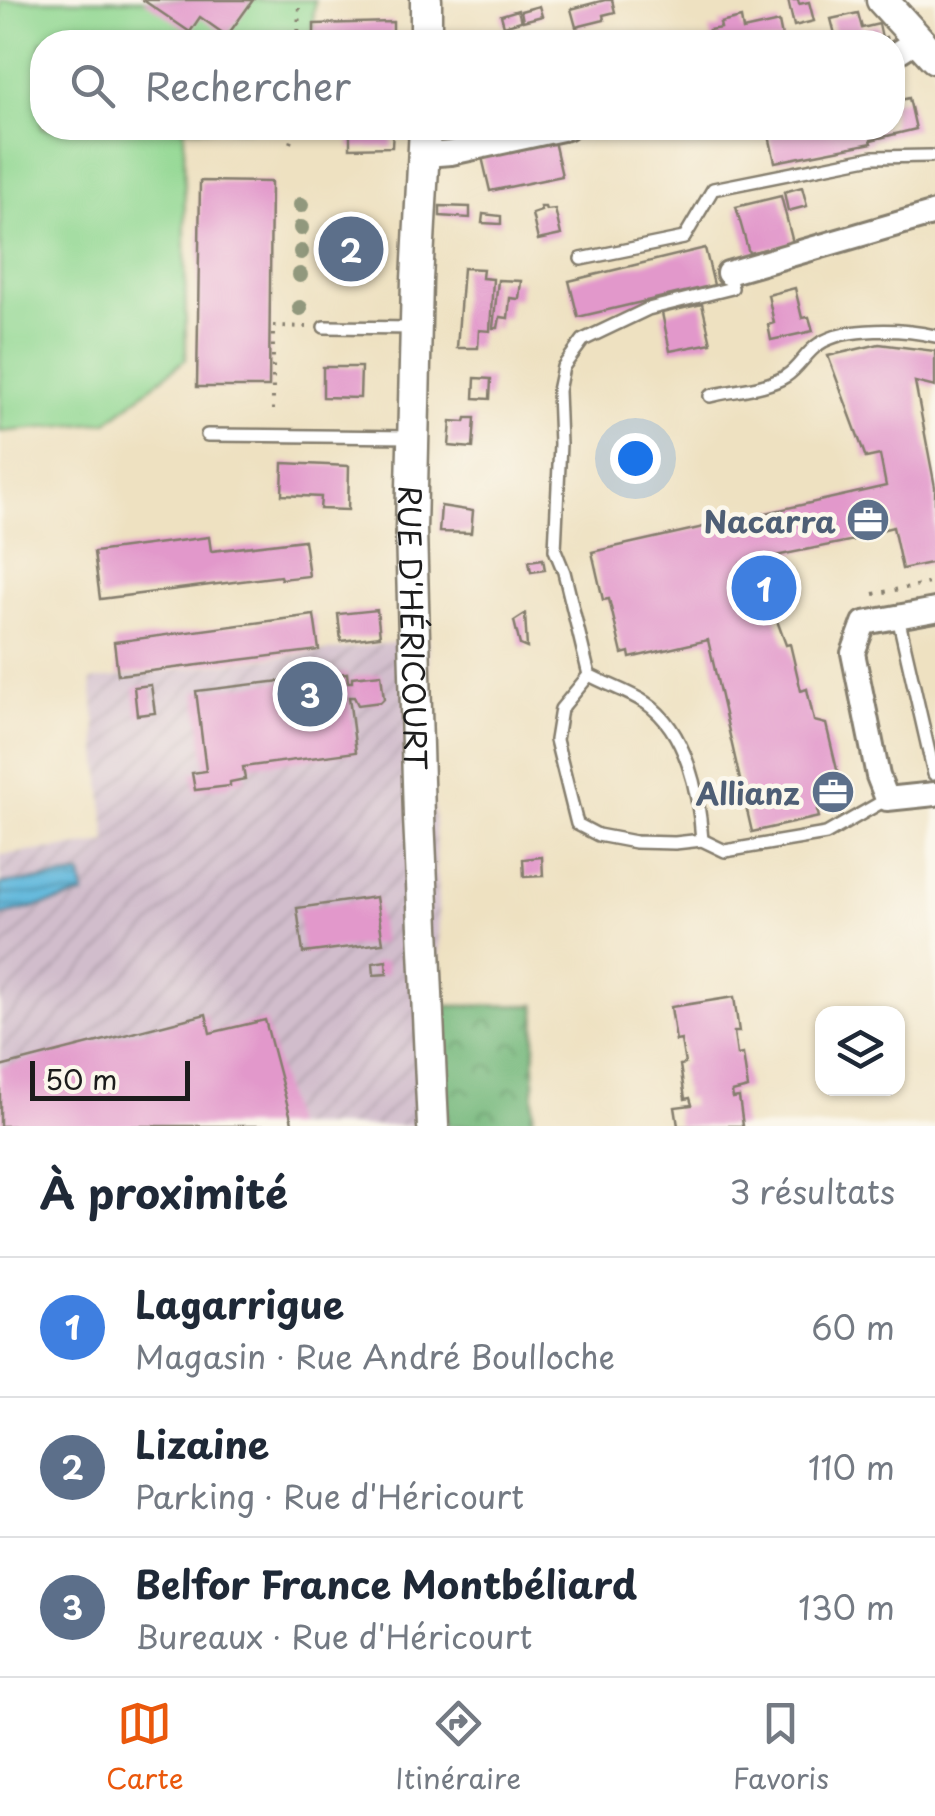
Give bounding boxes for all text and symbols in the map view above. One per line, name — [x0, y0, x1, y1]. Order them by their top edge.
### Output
search box — [30, 30, 905, 140]
text: Rechercher — [145, 57, 351, 114]
icon: search — [65, 58, 120, 113]
pin: 2 — [318, 212, 384, 286]
your location — [610, 433, 661, 484]
street label: RUE D'HÉRICOURT — [388, 485, 440, 771]
office icon: Nacarra — [845, 497, 891, 543]
place label: Nacarra — [704, 498, 836, 543]
pin: 1 — [732, 550, 796, 626]
pin: 3 — [278, 656, 342, 732]
office icon: Allianz — [810, 769, 856, 815]
place label: Allianz — [695, 770, 800, 815]
map controls — [815, 1006, 905, 1096]
button: layers — [815, 1006, 905, 1096]
scale bar — [30, 1056, 190, 1100]
text: 50 m — [45, 1057, 118, 1100]
text: À proximité — [40, 1160, 288, 1223]
text: 3 résultats — [730, 1167, 895, 1215]
text: Lagarrigue — [135, 1275, 344, 1332]
text: 1 — [65, 1303, 80, 1351]
text: 60 m — [811, 1303, 895, 1351]
text: Magasin · Rue André Boulloche — [135, 1332, 615, 1380]
text: Lizaine — [135, 1415, 269, 1472]
text: 2 — [61, 1443, 84, 1491]
text: 110 m — [808, 1443, 895, 1491]
text: Parking · Rue d'Héricourt — [135, 1472, 524, 1520]
text: Belfor France Montbéliard — [135, 1555, 637, 1612]
text: 3 — [62, 1583, 83, 1631]
text: 130 m — [798, 1583, 895, 1631]
text: Bureaux · Rue d'Héricourt — [135, 1612, 532, 1660]
tab: Carte — [106, 1696, 184, 1799]
tab: Itinéraire — [395, 1696, 521, 1799]
tab: Favoris — [733, 1696, 829, 1799]

